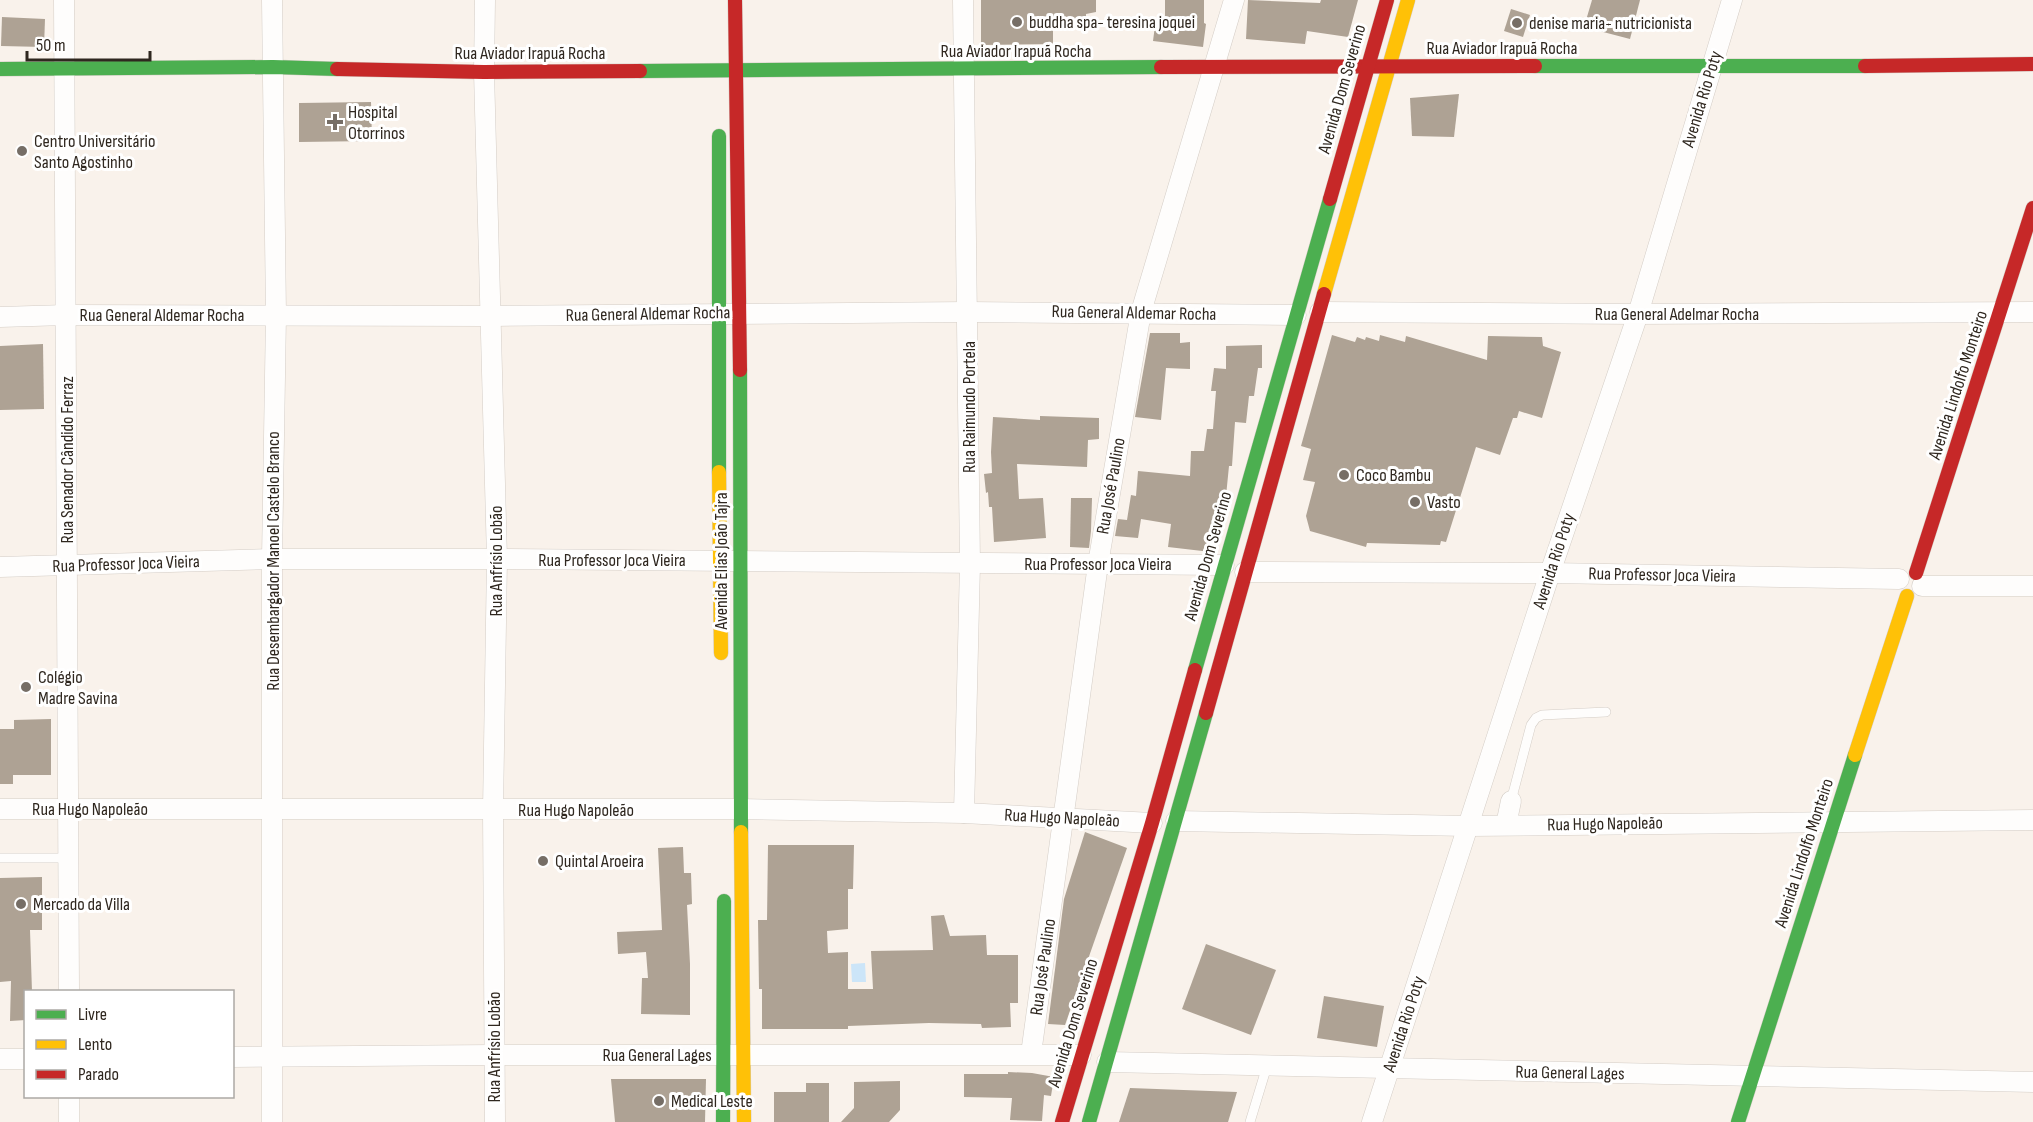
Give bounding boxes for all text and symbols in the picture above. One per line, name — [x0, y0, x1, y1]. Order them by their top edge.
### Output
place label: buddha spa- teresina joquei — [1029, 12, 1195, 33]
place label: denise maria- nutricionista — [1529, 13, 1692, 34]
marker: buddha spa- teresina joquei — [1010, 15, 1024, 29]
marker: denise maria- nutricionista — [1510, 16, 1524, 30]
street label: Avenida Dom Severino — [1313, 22, 1370, 157]
scale bar — [27, 24, 150, 62]
text: 50 m — [36, 35, 66, 56]
street label: Rua Aviador Irapuã Rocha — [1427, 38, 1578, 59]
street label: Rua Aviador Irapuã Rocha — [941, 41, 1092, 62]
street label: Rua Aviador Irapuã Rocha — [455, 43, 606, 64]
street label: Avenida Rio Poty — [1677, 48, 1727, 151]
place label: Hospital Otorrinos — [348, 102, 405, 144]
marker: Hospital Otorrinos — [326, 113, 344, 131]
place label: Centro Universitário Santo Agostinho — [34, 131, 155, 173]
marker: Centro Universitário Santo Agostinho — [15, 144, 29, 158]
street label: Rua General Aldemar Rocha — [1051, 301, 1217, 325]
street label: Rua General Aldemar Rocha — [565, 302, 731, 326]
street label: Rua General Adelmar Rocha — [1595, 304, 1759, 325]
street label: Rua General Aldemar Rocha — [80, 305, 244, 326]
street label: Avenida Lindolfo Monteiro — [1924, 308, 1992, 463]
street label: Rua Raimundo Portela — [959, 341, 980, 473]
street label: Rua Senador Cândido Ferraz — [57, 376, 78, 544]
street label: Rua Desembargador Manoel Castelo Branco — [263, 431, 284, 691]
street label: Rua José Paulino — [1092, 436, 1130, 536]
place label: Coco Bambu — [1356, 465, 1431, 486]
marker: Coco Bambu — [1337, 468, 1351, 482]
street label: Avenida Dom Severino — [1179, 489, 1236, 624]
street label: Avenida Elias João Tajra — [711, 492, 732, 631]
place label: Vasto — [1427, 492, 1461, 513]
marker: Vasto — [1408, 495, 1422, 509]
street label: Rua Anfrísio Lobão — [486, 505, 507, 617]
street label: Avenida Rio Poty — [1528, 510, 1579, 612]
street label: Rua Professor Joca Vieira — [538, 550, 686, 571]
street label: Rua Professor Joca Vieira — [52, 551, 200, 577]
street label: Rua Professor Joca Vieira — [1024, 554, 1172, 575]
street label: Rua Professor Joca Vieira — [1588, 563, 1736, 587]
place label: Colégio Madre Savina — [38, 667, 118, 709]
marker: Colégio Madre Savina — [19, 680, 33, 694]
street label: Avenida Lindolfo Monteiro — [1770, 776, 1838, 931]
street label: Rua Hugo Napoleão — [32, 799, 148, 820]
street label: Rua Hugo Napoleão — [518, 800, 634, 821]
street label: Rua Hugo Napoleão — [1004, 804, 1120, 832]
street label: Rua Hugo Napoleão — [1547, 812, 1663, 836]
place label: Quintal Aroeira — [555, 851, 644, 872]
marker: Quintal Aroeira — [536, 854, 550, 868]
place label: Mercado da Villa — [33, 894, 130, 915]
marker: Mercado da Villa — [14, 897, 28, 911]
street label: Rua José Paulino — [1026, 917, 1060, 1017]
street label: Avenida Dom Severino — [1043, 956, 1103, 1091]
street label: Avenida Rio Poty — [1378, 973, 1429, 1075]
legend — [24, 990, 234, 1098]
street label: Rua Anfrísio Lobão — [484, 991, 505, 1103]
text: Livre — [78, 1004, 107, 1025]
text: Lento — [78, 1034, 112, 1055]
street label: Rua General Lages — [602, 1045, 712, 1066]
street label: Rua General Lages — [1515, 1062, 1625, 1084]
text: Parado — [78, 1064, 119, 1085]
place label: Medical Leste — [671, 1091, 753, 1112]
marker: Medical Leste — [652, 1094, 666, 1108]

